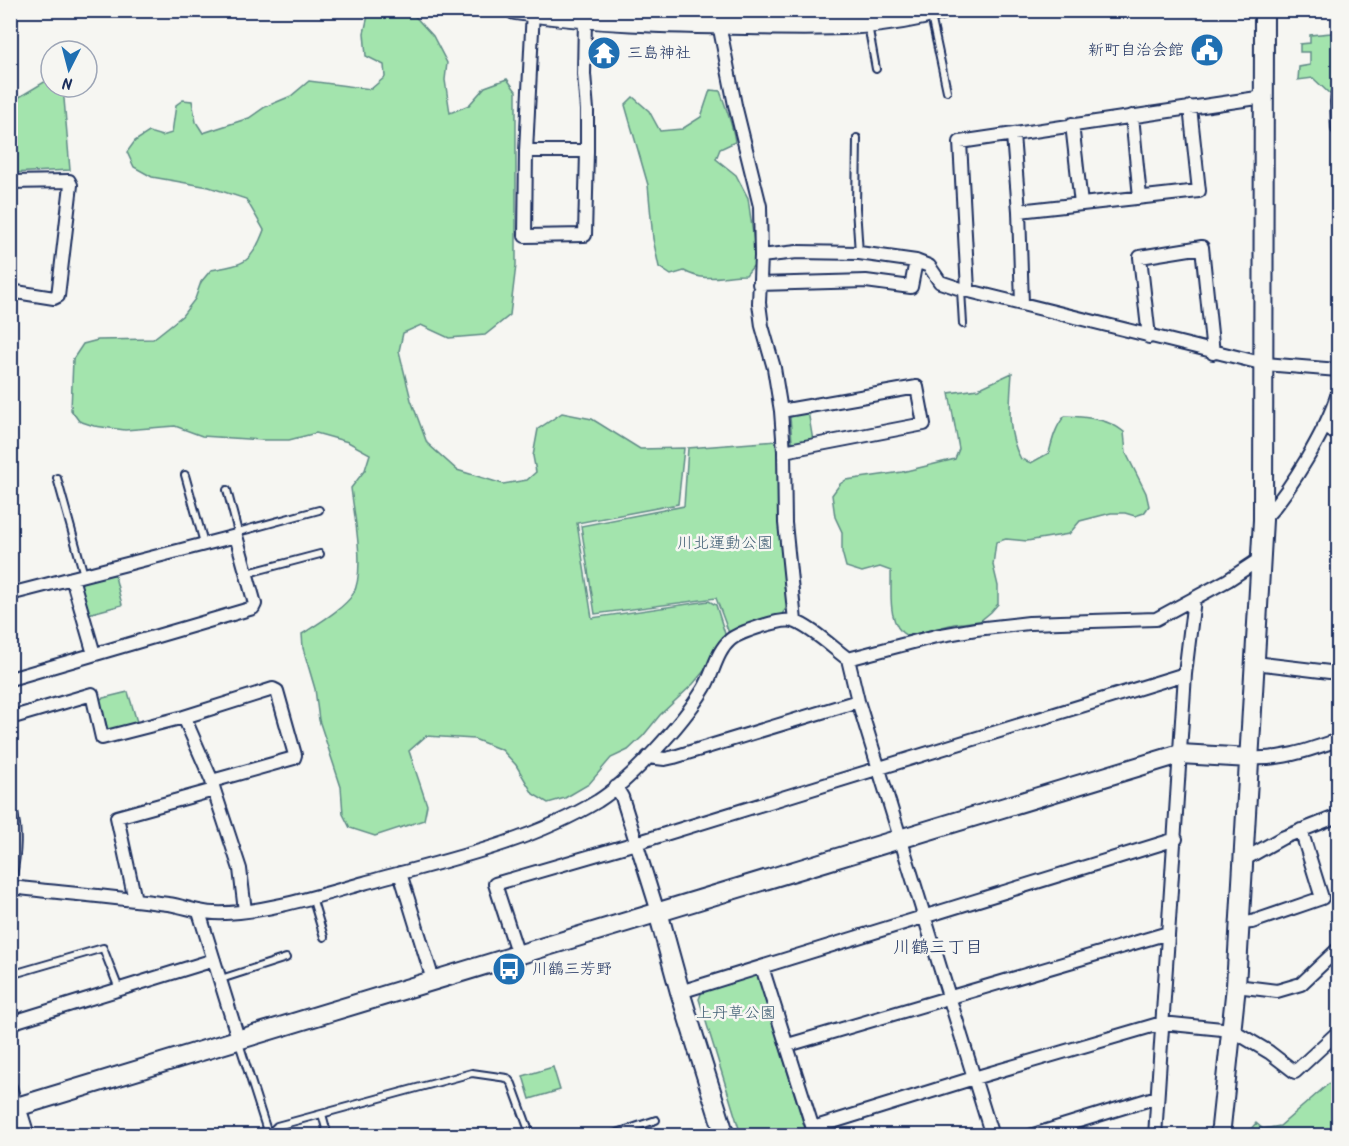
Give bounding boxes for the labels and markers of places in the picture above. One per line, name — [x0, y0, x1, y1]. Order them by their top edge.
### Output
public building icon: 新町自治会館 — [1189, 32, 1225, 68]
temple icon: 三島神社 — [586, 35, 622, 71]
place label: 新町自治会館 — [1088, 38, 1184, 63]
place label: 三島神社 — [627, 41, 691, 66]
bus stop icon: 川鶴三芳野 — [491, 951, 527, 987]
place label: 川鶴三芳野 — [532, 957, 612, 982]

